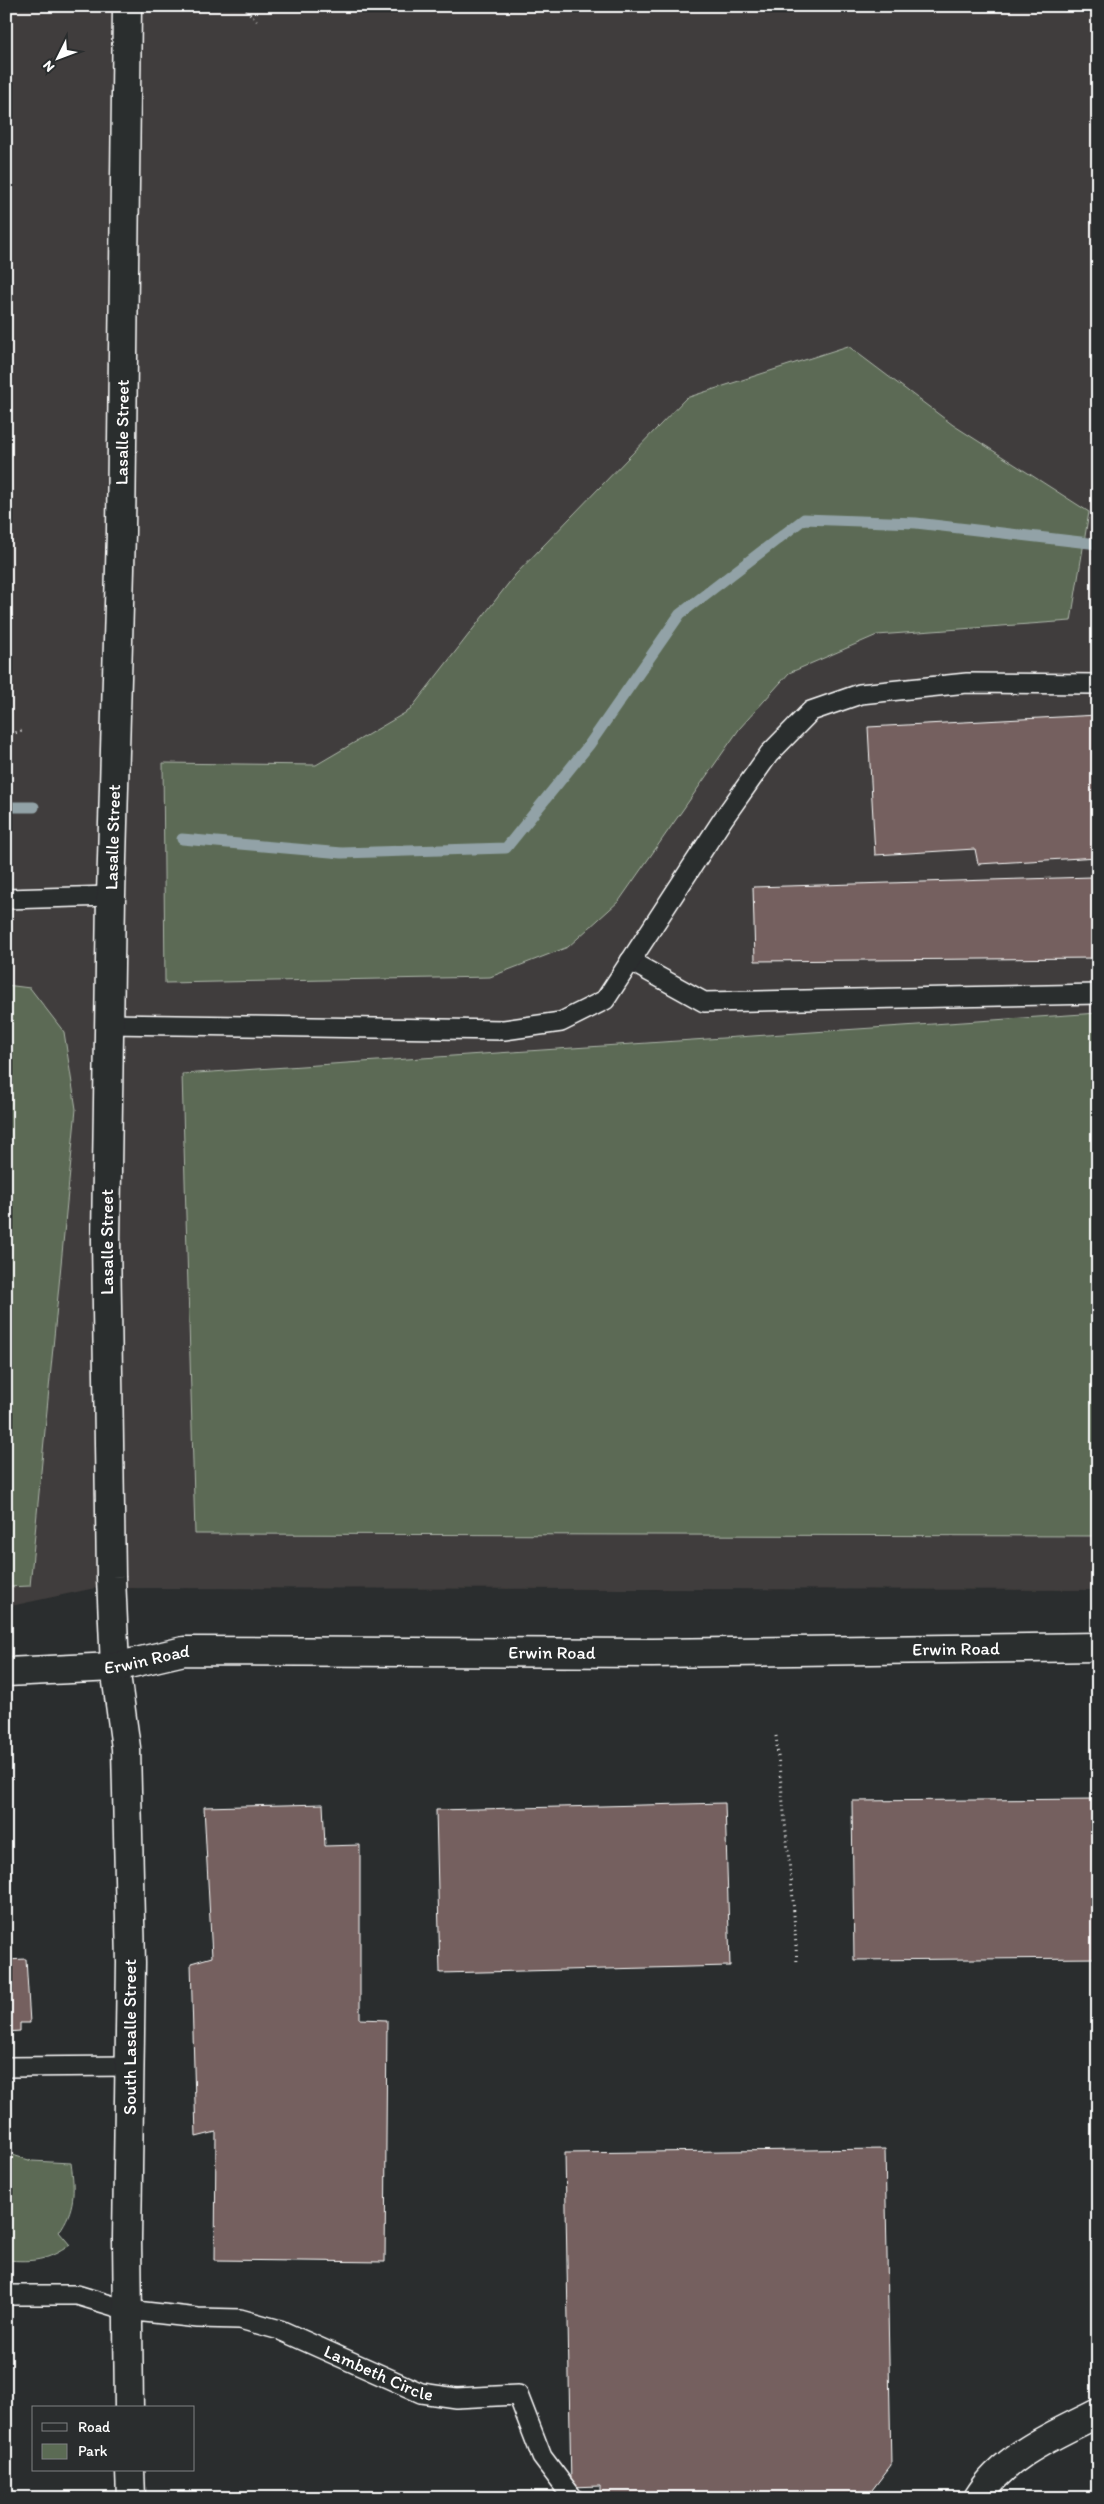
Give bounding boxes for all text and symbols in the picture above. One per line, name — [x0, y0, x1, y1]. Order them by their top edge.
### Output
north arrow — [32, 32, 82, 82]
text: N — [39, 57, 58, 76]
street label: Lasalle Street — [111, 379, 134, 485]
street label: Lasalle Street — [100, 784, 125, 890]
street label: Lasalle Street — [96, 1189, 118, 1295]
street label: Erwin Road — [912, 1637, 1000, 1660]
street label: Erwin Road — [104, 1640, 190, 1678]
street label: Erwin Road — [508, 1641, 596, 1664]
street label: South Lasalle Street — [119, 1959, 141, 2115]
street label: Lambeth Circle — [320, 2340, 434, 2406]
legend — [32, 2406, 195, 2472]
text: Road — [78, 2418, 111, 2436]
text: Park — [78, 2442, 108, 2460]

